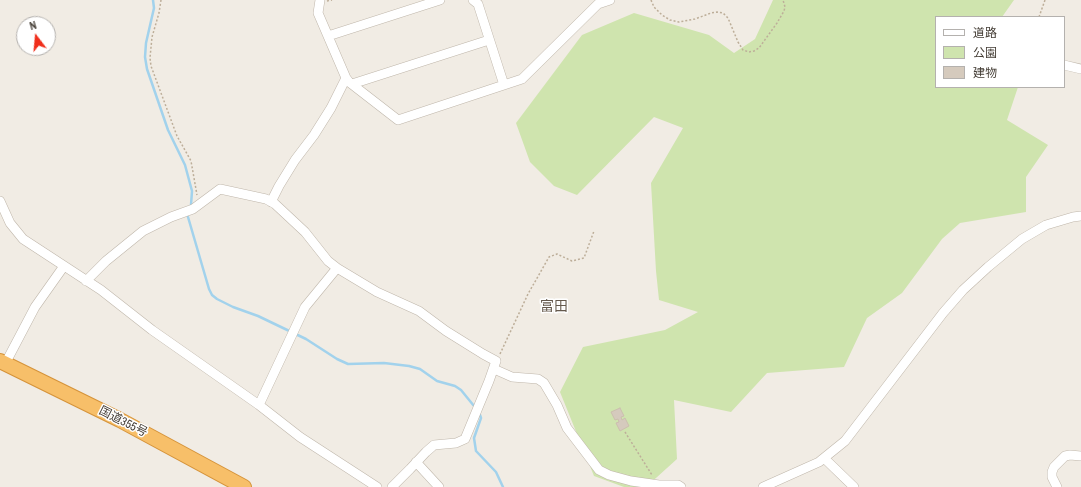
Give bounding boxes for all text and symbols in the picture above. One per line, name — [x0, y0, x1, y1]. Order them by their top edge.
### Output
north arrow — [16, 16, 56, 56]
legend — [935, 16, 1065, 88]
text: N — [28, 18, 38, 33]
text: 道路 — [973, 25, 997, 41]
text: 公園 — [973, 45, 997, 61]
text: 建物 — [973, 65, 997, 81]
district label: 富田 — [540, 299, 568, 315]
street label: 国道355号 — [96, 404, 150, 440]

